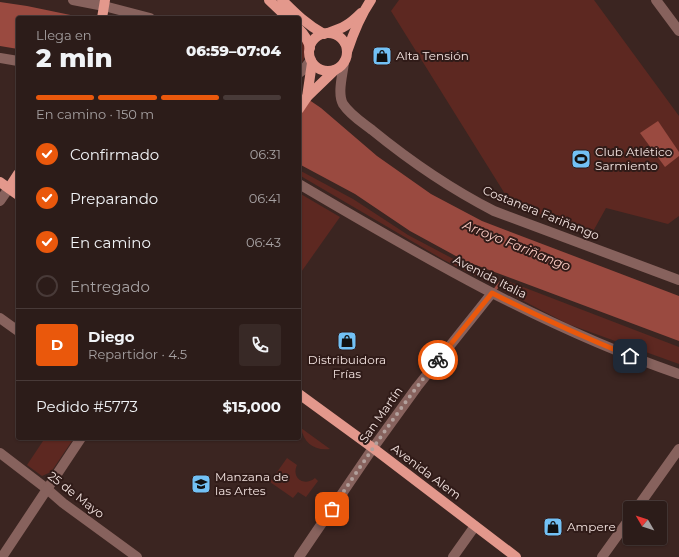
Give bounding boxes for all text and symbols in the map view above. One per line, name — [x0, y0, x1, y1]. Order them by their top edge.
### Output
text: Llega en — [36, 27, 92, 43]
text: 06:59–07:04 — [186, 41, 281, 60]
text: 2 min — [36, 42, 113, 74]
shop icon: Alta Tensión — [371, 45, 393, 67]
place label: Alta Tensión — [396, 48, 469, 63]
text: En camino · 150 m — [36, 106, 154, 122]
icon: check — [36, 143, 58, 165]
place label: Club Atlético Sarmiento — [595, 144, 672, 173]
text: Confirmado — [70, 145, 159, 164]
text: 06:31 — [250, 146, 281, 162]
sports icon: Club Atlético Sarmiento — [570, 148, 592, 170]
street label: Costanera Fariñango — [481, 182, 602, 243]
icon: check — [36, 187, 58, 209]
text: Preparando — [70, 189, 158, 208]
text: 06:41 — [249, 190, 281, 206]
water label: Arroyo Fariñango — [460, 216, 573, 274]
icon: check — [36, 231, 58, 253]
text: En camino — [70, 233, 151, 252]
text: 06:43 — [246, 234, 281, 250]
street label: Avenida Italia — [451, 252, 529, 301]
text: Entregado — [70, 277, 150, 296]
button: phone — [239, 324, 281, 366]
text: Diego — [88, 327, 135, 346]
shop icon: Distribuidora Frías — [336, 330, 358, 352]
text: D — [51, 335, 63, 354]
pin — [613, 339, 647, 373]
courier — [418, 340, 458, 380]
icon: home — [619, 345, 641, 367]
text: Repartidor · 4.5 — [88, 346, 187, 362]
icon: bike — [427, 349, 449, 371]
place label: Distribuidora Frías — [308, 352, 386, 381]
street label: San Martín — [356, 384, 406, 446]
text: Pedido #5773 — [36, 397, 138, 416]
text: $15,000 — [222, 397, 281, 416]
street label: Avenida Alem — [388, 441, 464, 503]
street label: 25 de Mayo — [45, 468, 107, 521]
place label: Manzana de las Artes — [215, 469, 289, 498]
school or university icon: Manzana de las Artes — [190, 473, 212, 495]
pin — [315, 492, 349, 526]
icon: bag — [321, 498, 343, 520]
north arrow — [623, 501, 667, 545]
map controls — [623, 501, 667, 545]
shop icon: Ampere — [542, 516, 564, 538]
place label: Ampere — [567, 519, 616, 534]

